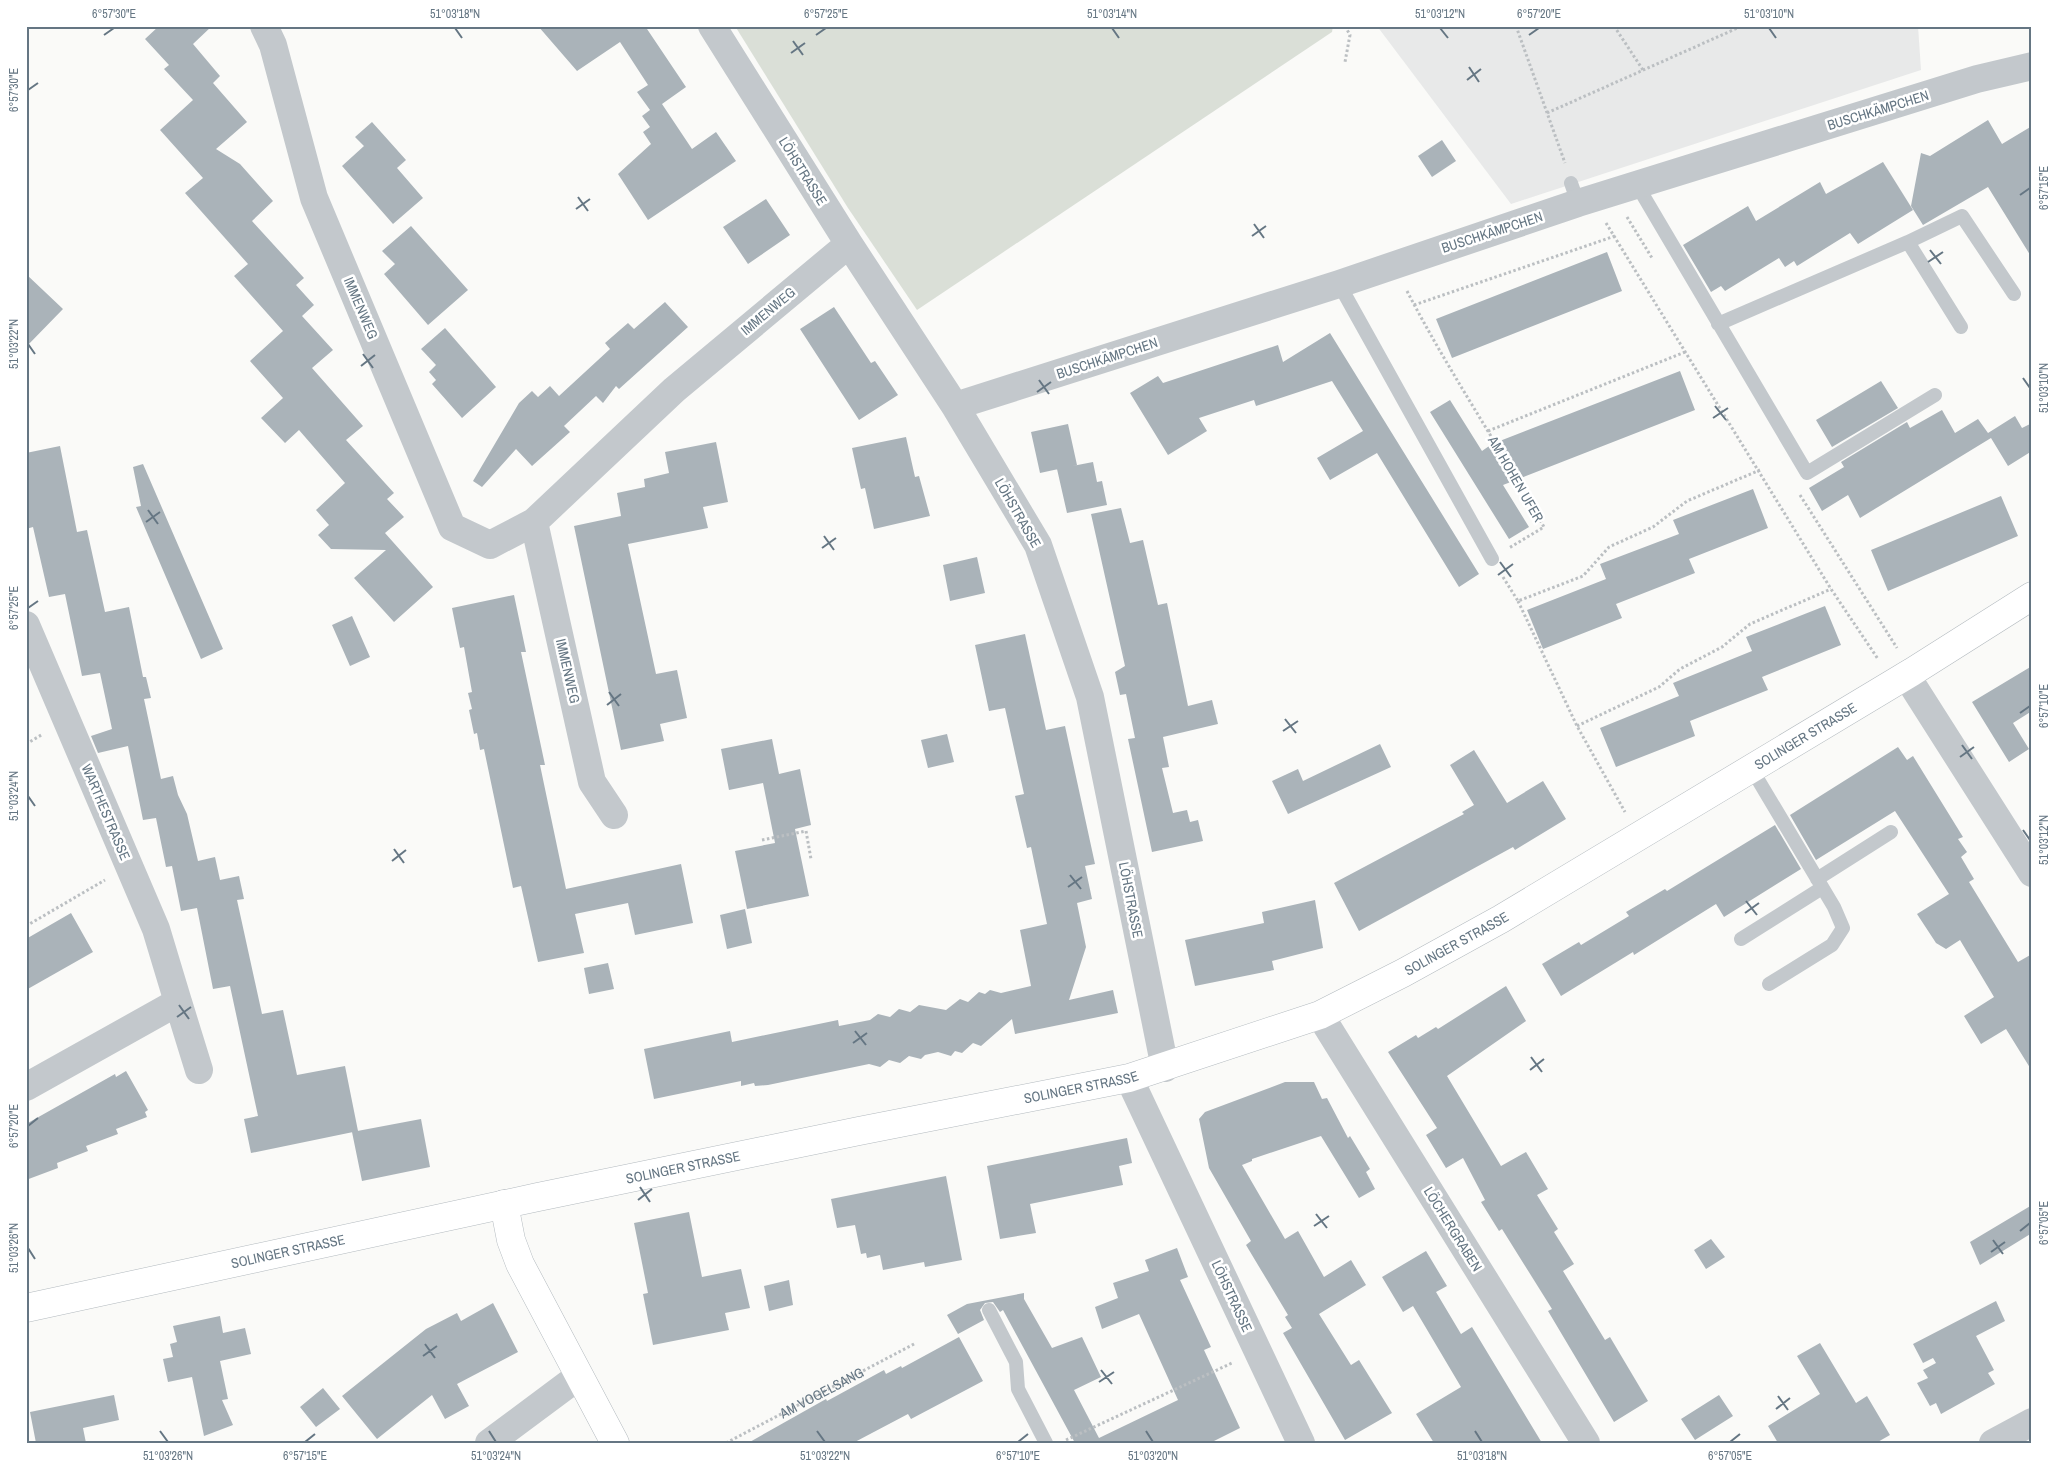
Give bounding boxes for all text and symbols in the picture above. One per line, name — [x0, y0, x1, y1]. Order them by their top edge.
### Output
text: 6°57'30"E — [92, 6, 136, 22]
text: 51°03'18"N — [430, 6, 480, 22]
text: 6°57'25"E — [804, 6, 848, 22]
text: 51°03'14"N — [1087, 6, 1137, 22]
text: 51°03'12"N — [1415, 6, 1465, 22]
text: 6°57'20"E — [1517, 6, 1561, 22]
text: 51°03'10"N — [1744, 6, 1794, 22]
text: 6°57'30"E — [6, 68, 22, 112]
street label: BUSCHKÄMPCHEN — [1825, 86, 1931, 134]
street label: LÖHSTRASSE — [775, 133, 831, 209]
text: 6°57'15"E — [2036, 166, 2052, 210]
street label: BUSCHKÄMPCHEN — [1439, 207, 1545, 257]
street label: IMMENWEG — [340, 274, 382, 342]
street label: IMMENWEG — [737, 283, 799, 339]
text: 51°03'22"N — [6, 319, 22, 369]
street label: BUSCHKÄMPCHEN — [1054, 333, 1160, 383]
text: 51°03'10"N — [2036, 363, 2052, 413]
street label: AM HOHEN UFER — [1484, 432, 1548, 525]
street label: LÖHSTRASSE — [991, 475, 1045, 551]
text: 6°57'25"E — [6, 586, 22, 630]
street label: IMMENWEG — [552, 637, 584, 705]
text: 6°57'10"E — [2036, 684, 2052, 728]
street label: SOLINGER STRASSE — [1751, 698, 1860, 774]
street label: WARTHESTRASSE — [78, 761, 134, 863]
text: 51°03'24"N — [6, 771, 22, 821]
text: 51°03'12"N — [2036, 815, 2052, 865]
street label: LÖHSTRASSE — [1115, 860, 1147, 940]
street label: SOLINGER STRASSE — [1401, 908, 1512, 979]
street label: SOLINGER STRASSE — [1022, 1067, 1141, 1107]
text: 6°57'20"E — [6, 1104, 22, 1148]
street label: SOLINGER STRASSE — [624, 1147, 742, 1188]
street label: LÖCHERGRABEN — [1420, 1183, 1486, 1275]
text: 6°57'05"E — [2036, 1201, 2052, 1245]
text: 51°03'26"N — [6, 1223, 22, 1273]
street label: SOLINGER STRASSE — [229, 1230, 347, 1272]
street label: LÖHSTRASSE — [1208, 1257, 1256, 1335]
street label: AM VOGELSANG — [776, 1363, 867, 1423]
text: 51°03'26"N — [143, 1448, 193, 1464]
text: 6°57'15"E — [283, 1448, 327, 1464]
text: 51°03'24"N — [471, 1448, 521, 1464]
text: 51°03'22"N — [800, 1448, 850, 1464]
text: 6°57'10"E — [996, 1448, 1040, 1464]
text: 51°03'20"N — [1128, 1448, 1178, 1464]
text: 51°03'18"N — [1457, 1448, 1507, 1464]
text: 6°57'05"E — [1708, 1448, 1752, 1464]

